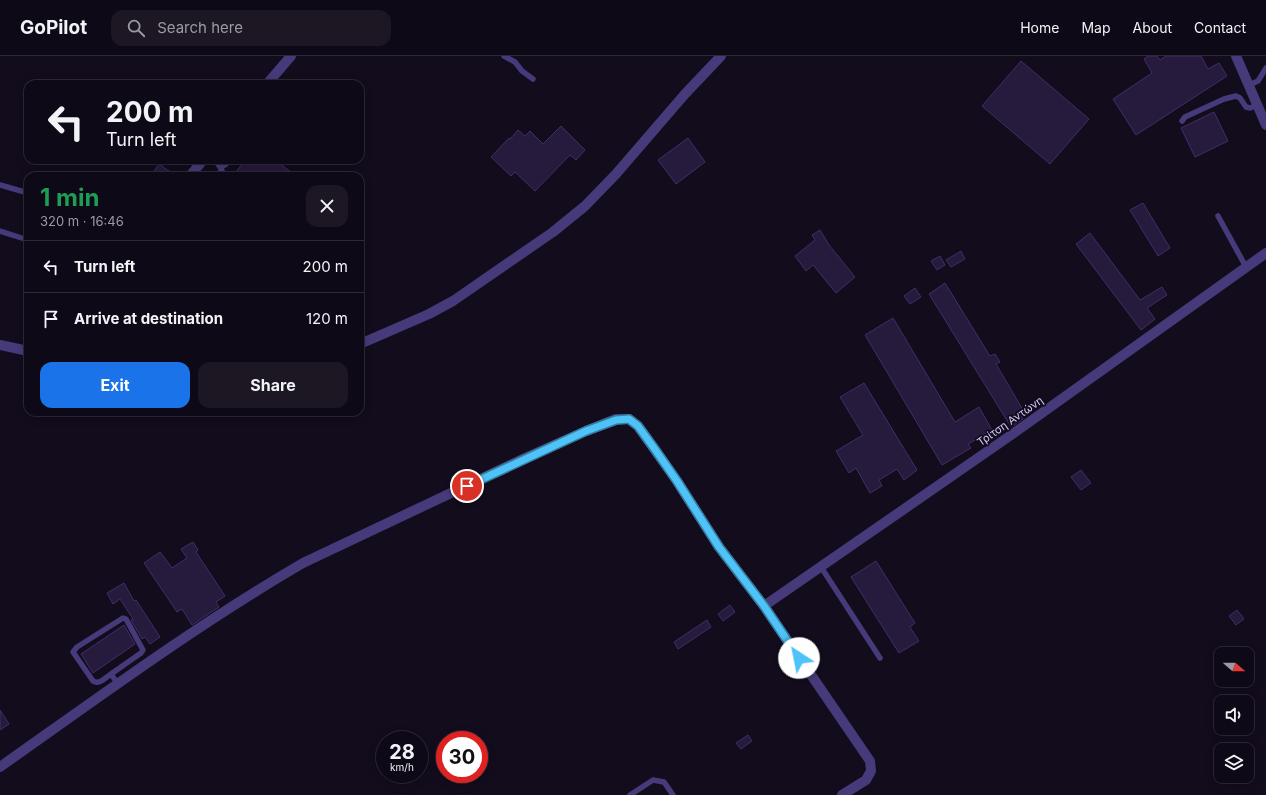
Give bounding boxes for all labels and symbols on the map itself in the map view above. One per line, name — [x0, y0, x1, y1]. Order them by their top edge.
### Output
street label: Τρίτση Αντώνη — [974, 393, 1046, 449]
pin — [450, 469, 484, 503]
position arrow — [778, 637, 820, 679]
north arrow — [1214, 647, 1254, 687]
speed limit sign: 30 — [436, 731, 488, 783]

